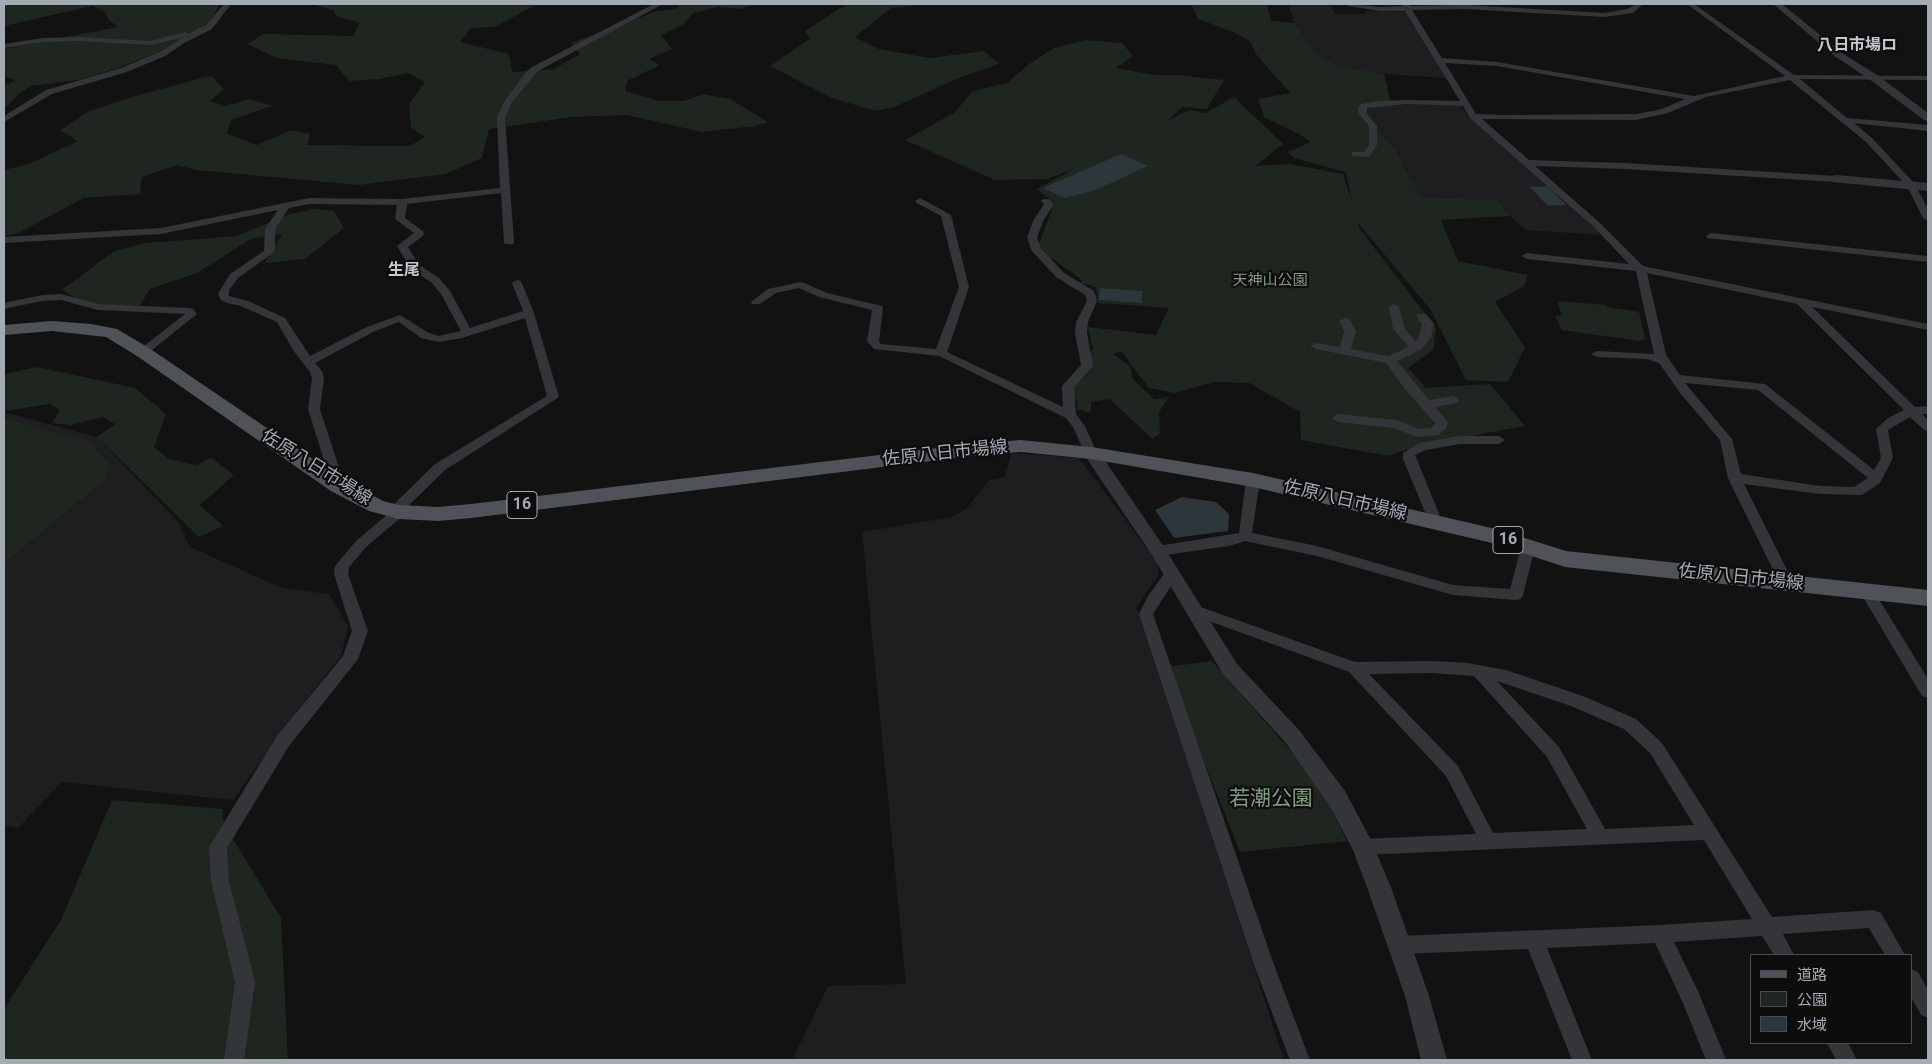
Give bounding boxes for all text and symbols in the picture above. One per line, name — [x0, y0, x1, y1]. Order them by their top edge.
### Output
district label: 八日市場ロ — [1817, 36, 1897, 56]
district label: 生尾 — [388, 261, 420, 281]
park label: 天神山公園 — [1233, 272, 1307, 290]
street label: 佐原八日市場線 — [257, 425, 375, 511]
street label: 佐原八日市場線 — [881, 437, 1009, 471]
street label: 佐原八日市場線 — [1281, 476, 1409, 526]
road number: 16 — [507, 492, 537, 518]
road number: 16 — [1493, 526, 1523, 554]
street label: 佐原八日市場線 — [1677, 561, 1805, 595]
park label: 若潮公園 — [1229, 787, 1313, 813]
legend — [1750, 954, 1912, 1044]
text: 道路 — [1797, 966, 1827, 984]
text: 公園 — [1797, 991, 1827, 1009]
text: 水域 — [1797, 1016, 1827, 1034]

